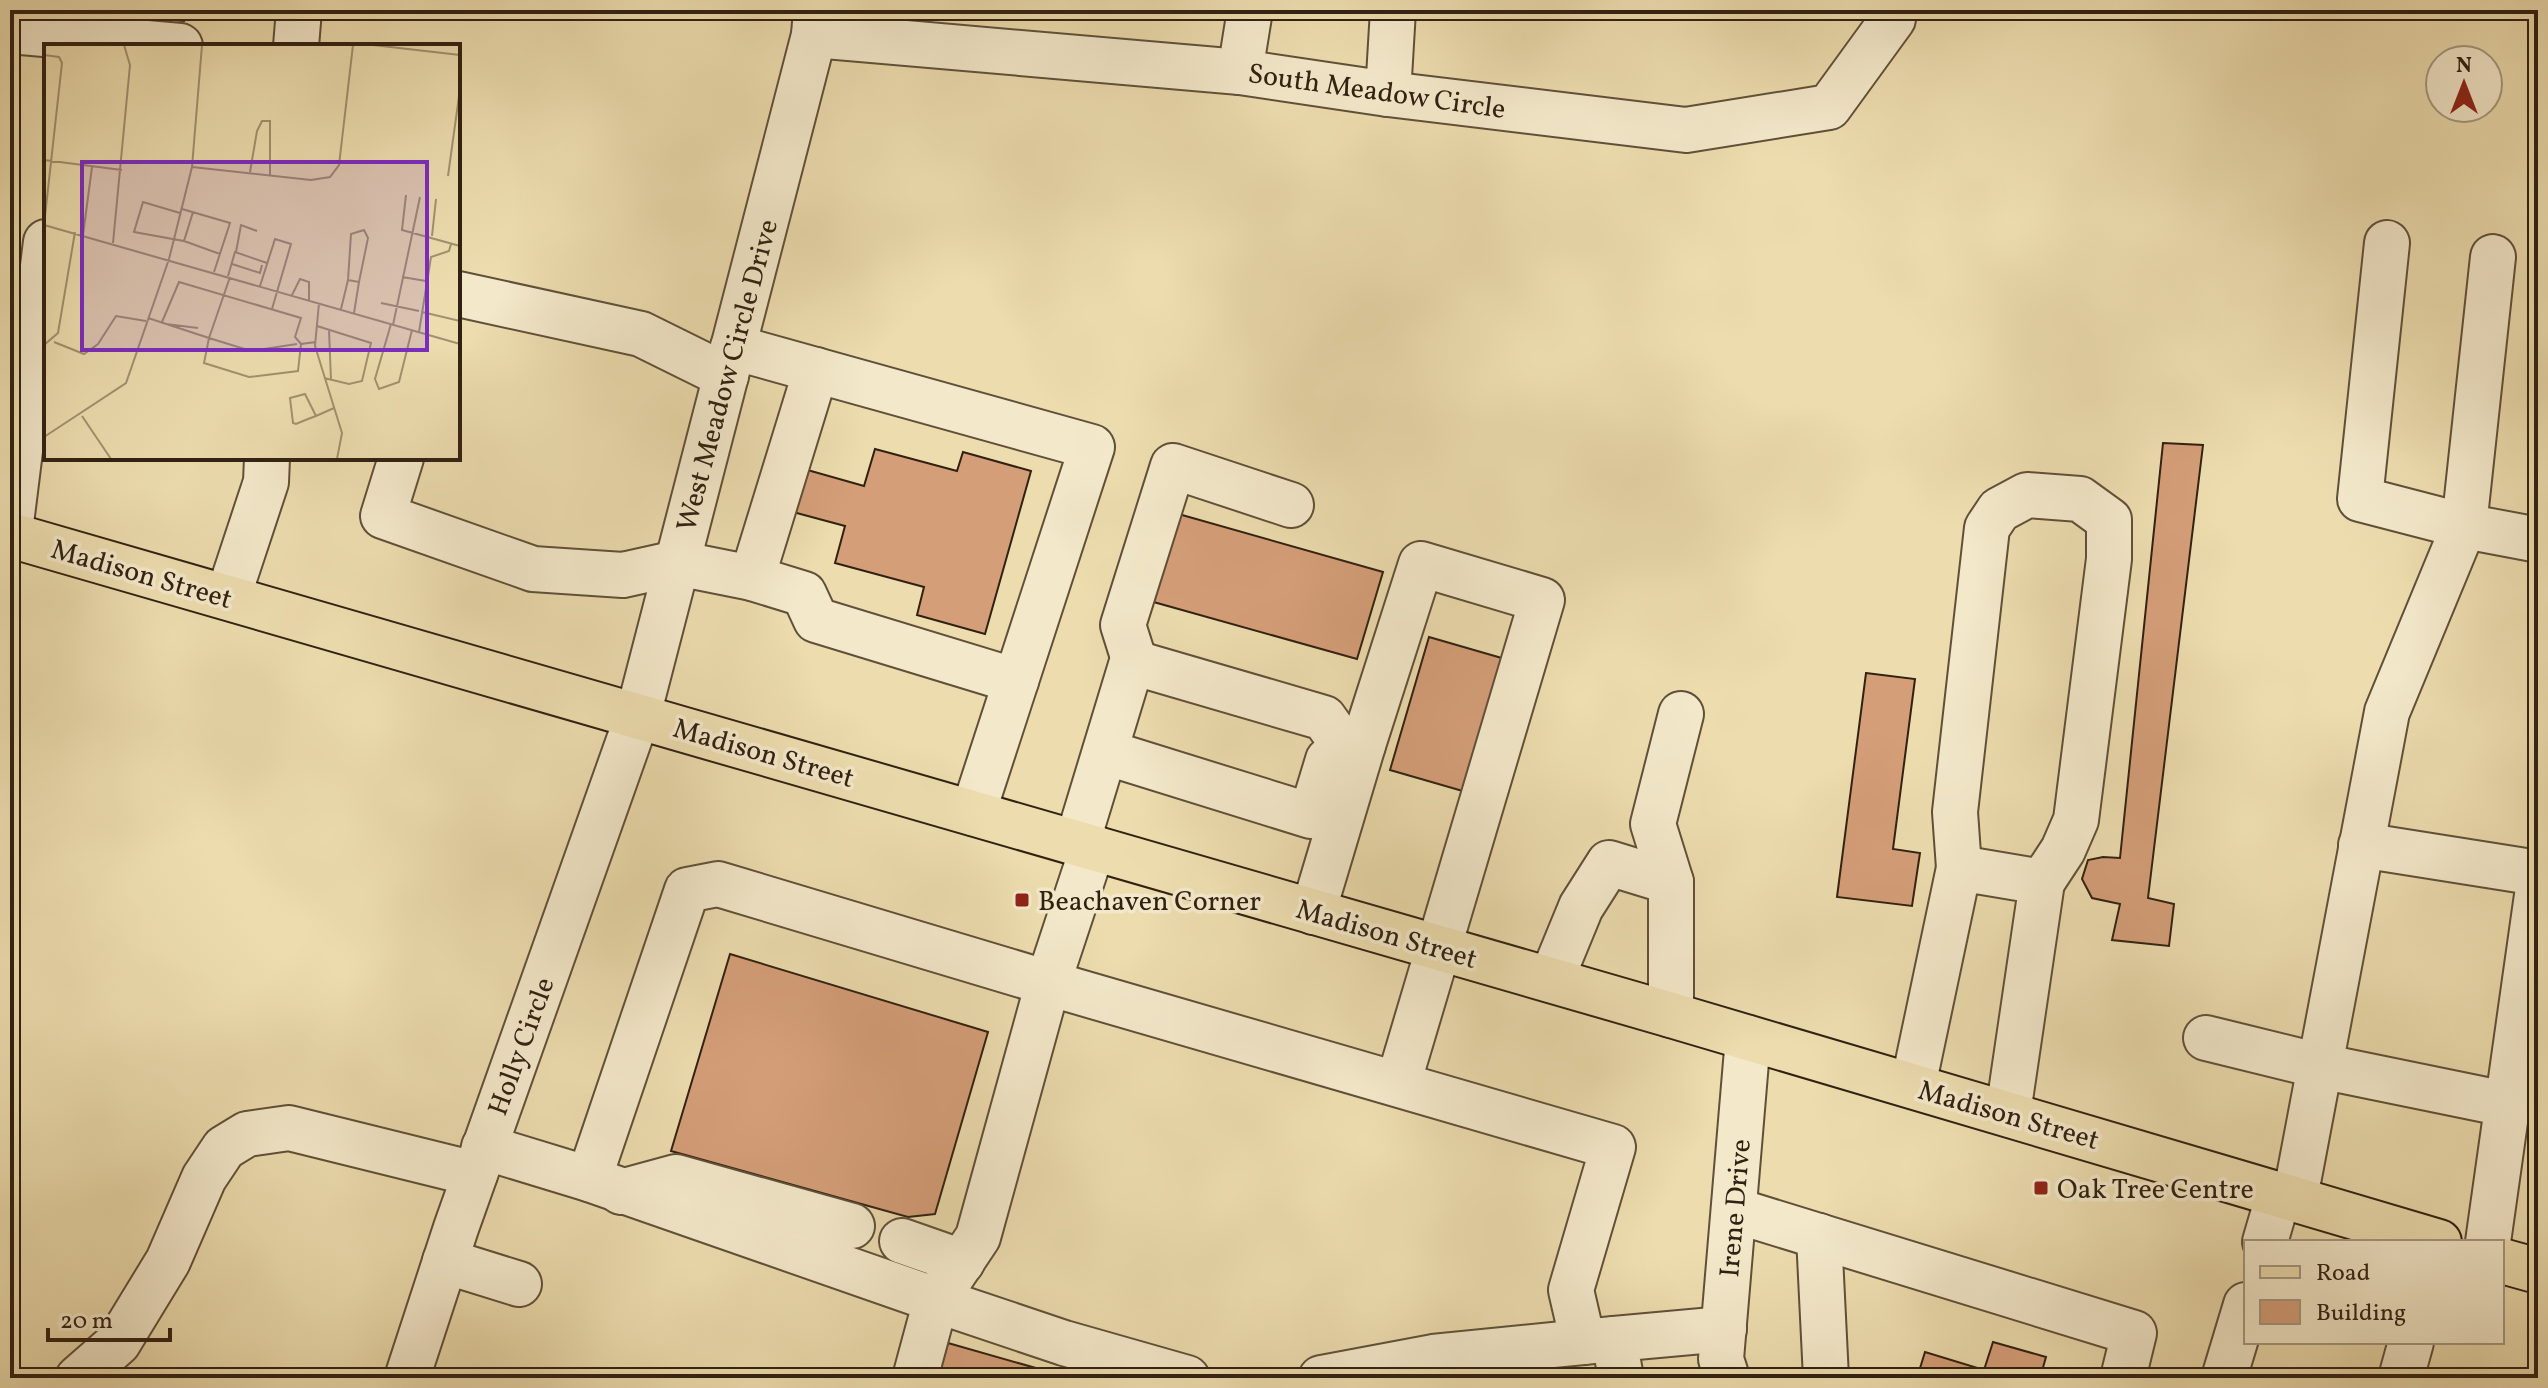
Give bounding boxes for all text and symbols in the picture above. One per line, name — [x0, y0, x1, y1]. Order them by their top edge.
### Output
inset map — [44, 44, 460, 460]
north arrow — [2424, 44, 2504, 124]
text: N — [2456, 51, 2472, 82]
street label: South Meadow Circle — [1245, 55, 1508, 130]
street label: West Meadow Circle Drive — [668, 215, 789, 536]
street label: Madison Street — [46, 531, 236, 620]
street label: Madison Street — [668, 710, 858, 799]
place label: Beachaven Corner — [1038, 883, 1261, 922]
marker: Beachaven Corner — [1013, 891, 1031, 909]
street label: Madison Street — [1291, 891, 1481, 980]
street label: Holly Circle — [479, 972, 565, 1121]
street label: Madison Street — [1913, 1072, 2103, 1161]
street label: Irene Drive — [1711, 1137, 1762, 1279]
place label: Oak Tree Centre — [2057, 1171, 2254, 1210]
marker: Oak Tree Centre — [2032, 1179, 2050, 1197]
legend — [2244, 1240, 2504, 1344]
text: Road — [2316, 1257, 2370, 1291]
scale bar — [48, 1292, 170, 1342]
text: Building — [2316, 1297, 2406, 1331]
text: 20 m — [60, 1305, 113, 1339]

